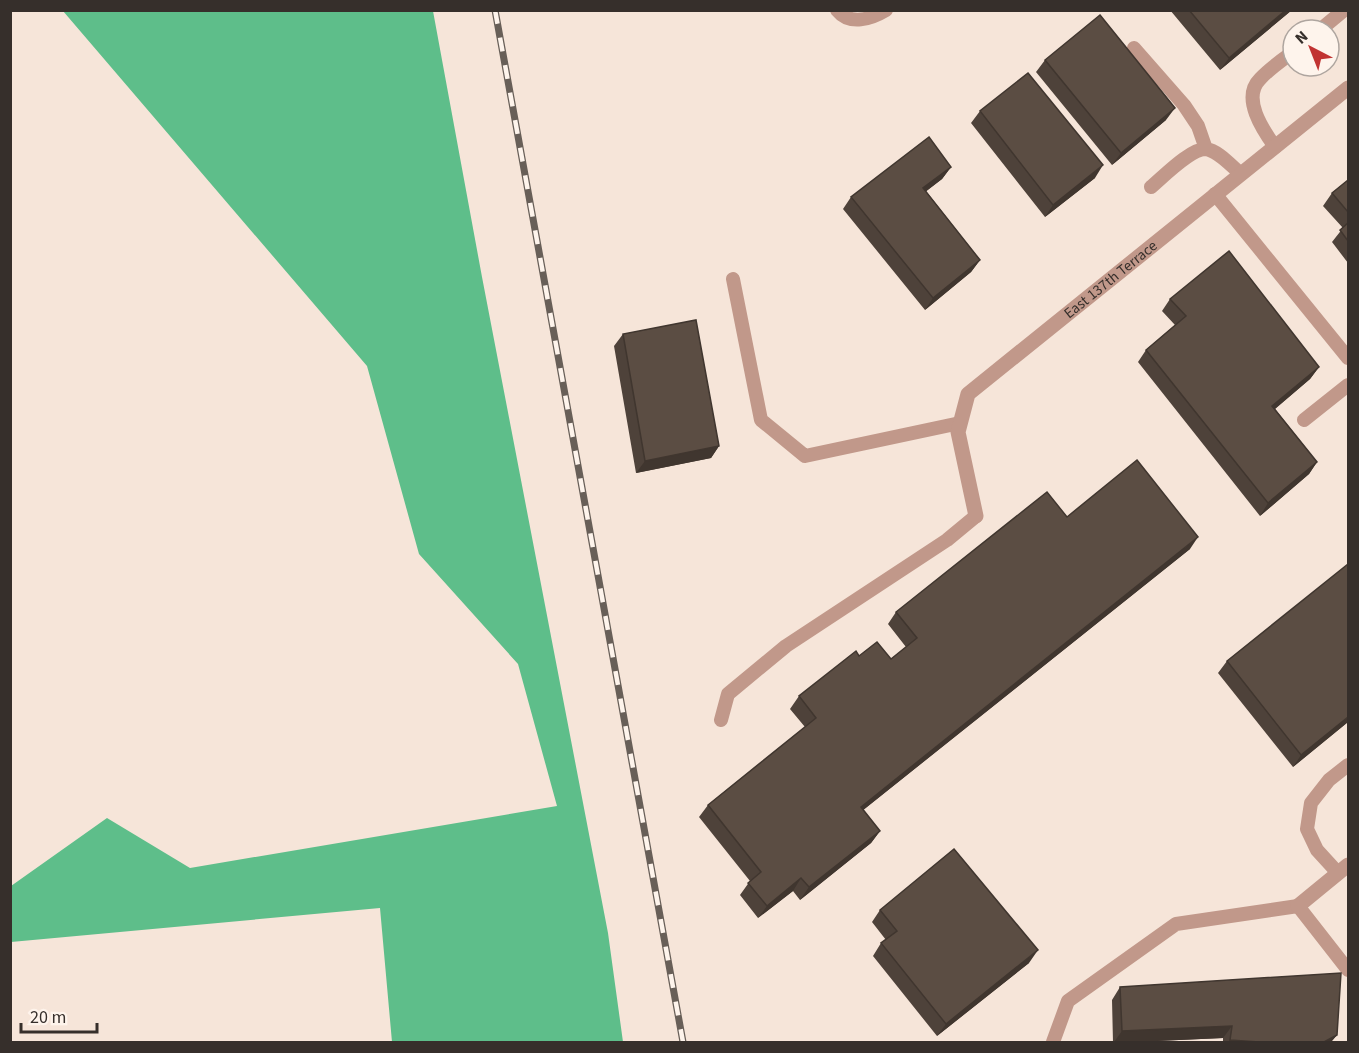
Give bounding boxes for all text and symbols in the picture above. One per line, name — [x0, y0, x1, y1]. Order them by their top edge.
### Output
north arrow — [1281, 18, 1341, 78]
text: N — [1290, 26, 1313, 49]
street label: East 137th Terrace — [1059, 235, 1162, 323]
scale bar — [21, 996, 98, 1034]
text: 20 m — [30, 1005, 66, 1030]

